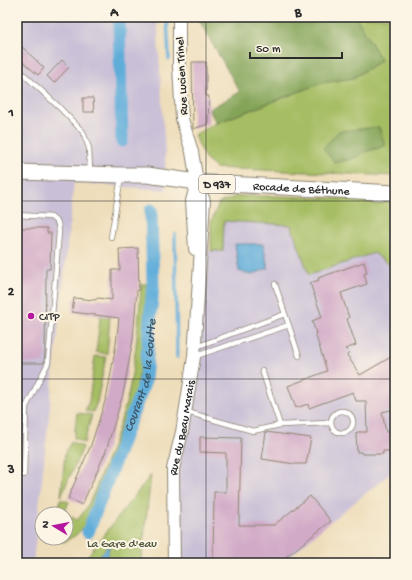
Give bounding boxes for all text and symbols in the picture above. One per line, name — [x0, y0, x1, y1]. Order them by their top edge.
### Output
text: A — [109, 6, 119, 21]
text: B — [294, 6, 303, 21]
scale bar — [250, 34, 342, 60]
street label: Rue Lucien Trinel — [174, 36, 192, 115]
text: 50 m — [256, 43, 281, 57]
text: 1 — [7, 106, 14, 121]
road number: D 937 — [199, 175, 235, 193]
street label: Rocade de Béthune — [253, 180, 351, 200]
text: 2 — [8, 285, 15, 300]
marker: CITP — [26, 311, 36, 321]
place label: CITP — [39, 311, 60, 325]
water label: Courant de la Goutte — [122, 317, 160, 434]
street label: Rue du Beau Marais — [168, 379, 199, 476]
text: 3 — [7, 463, 15, 478]
north arrow — [34, 506, 74, 546]
text: N — [40, 520, 53, 529]
park label: La Gare d'eau — [87, 538, 157, 552]

